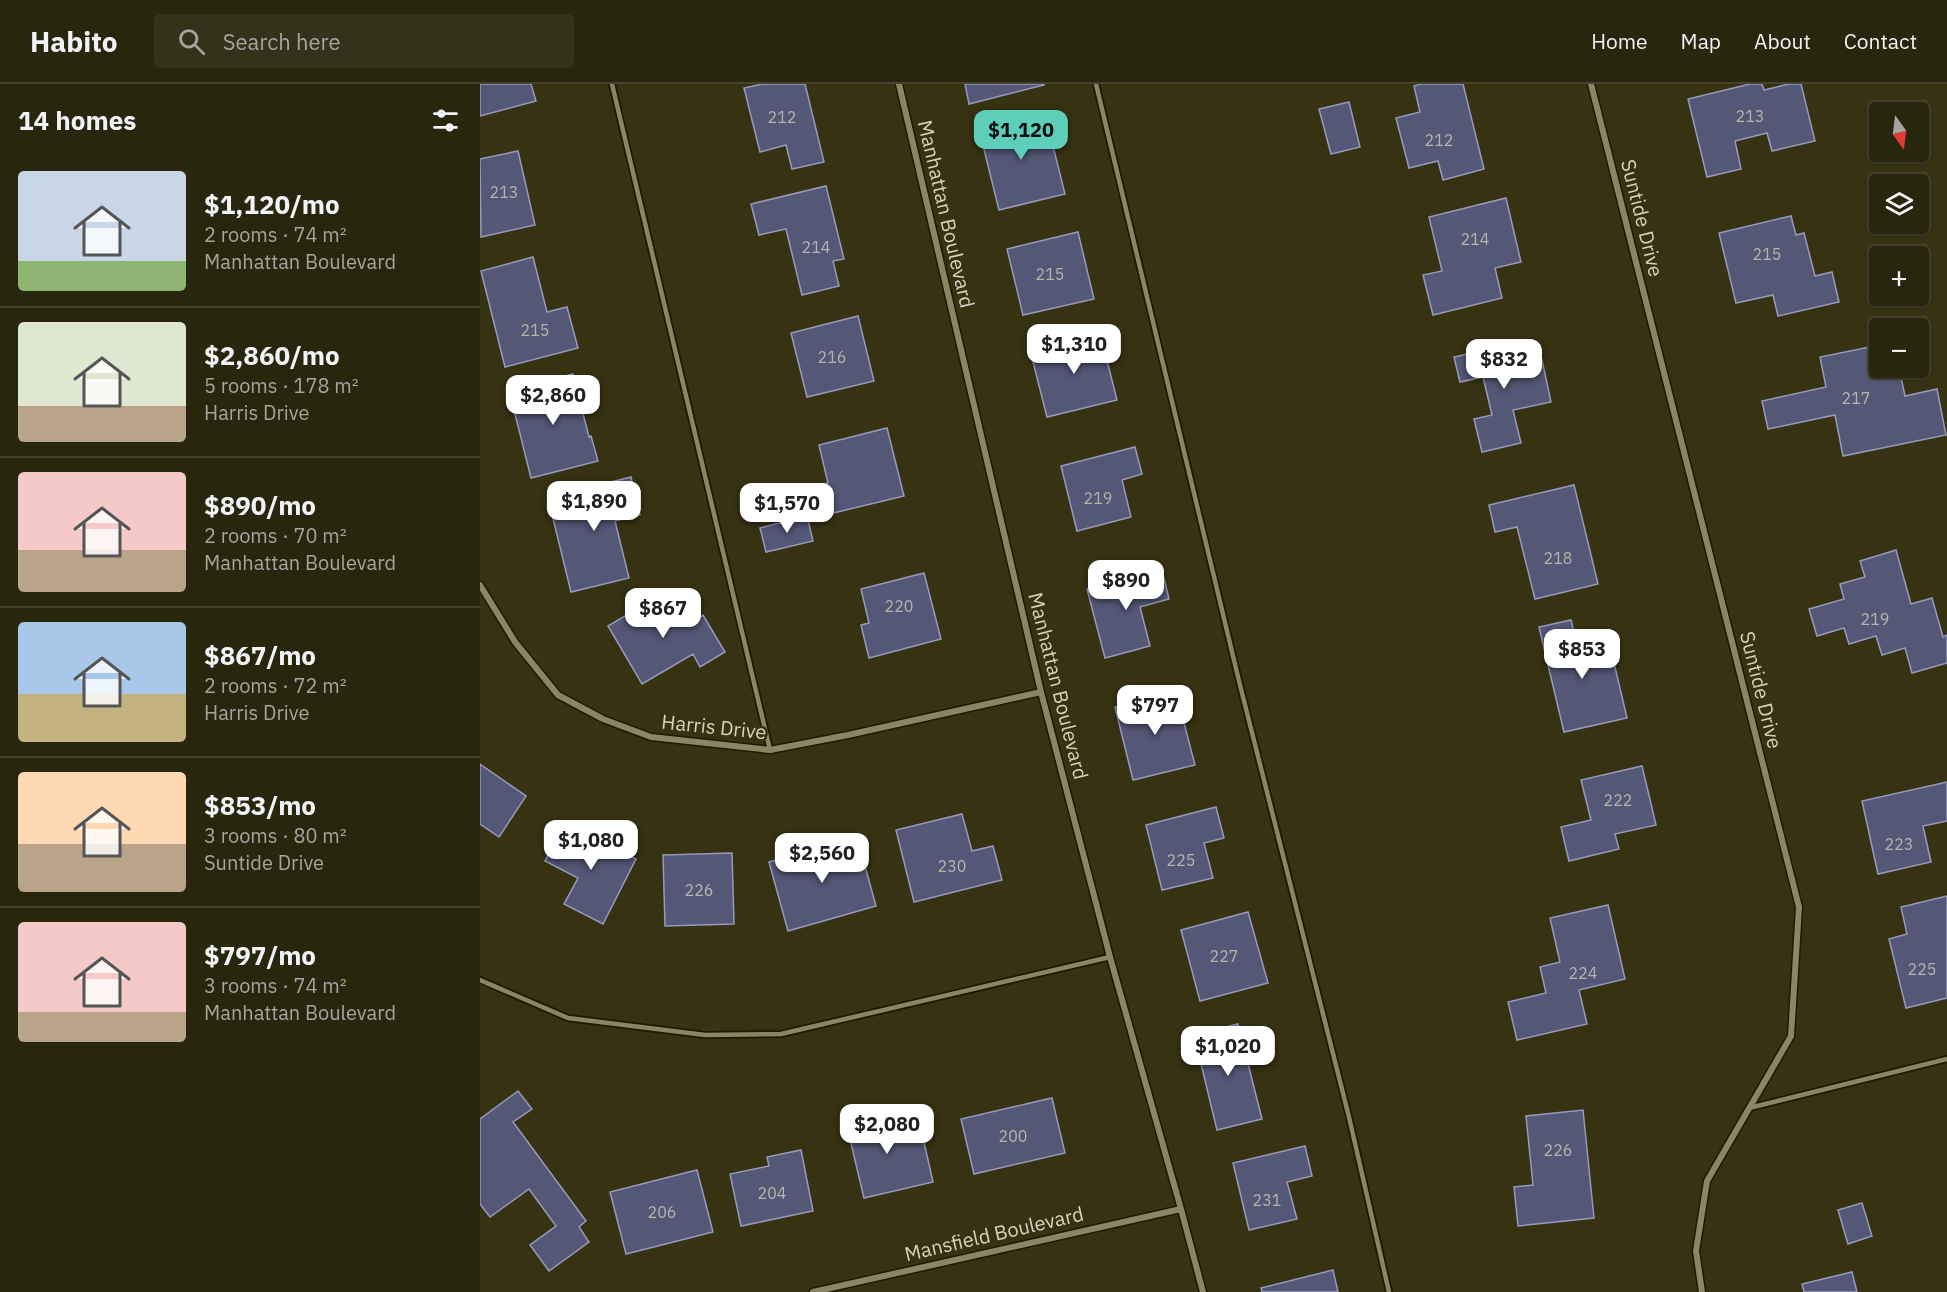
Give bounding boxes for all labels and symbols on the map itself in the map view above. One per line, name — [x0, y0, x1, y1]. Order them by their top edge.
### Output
north arrow — [1869, 102, 1929, 162]
house number: 213 — [1736, 106, 1764, 126]
house number: 212 — [768, 107, 796, 127]
pin: $1,120 — [972, 110, 1070, 161]
street label: Manhattan Boulevard — [912, 117, 981, 310]
house number: 212 — [1425, 130, 1453, 150]
street label: Suntide Drive — [1615, 156, 1670, 279]
house number: 213 — [490, 182, 518, 202]
house number: 214 — [1461, 229, 1489, 249]
house number: 214 — [802, 237, 830, 257]
house number: 215 — [1753, 244, 1781, 264]
house number: 215 — [1036, 264, 1064, 284]
house number: 215 — [521, 320, 549, 340]
pin: $1,310 — [1025, 324, 1123, 375]
pin: $832 — [1468, 339, 1540, 390]
house number: 216 — [818, 347, 846, 367]
pin: $2,860 — [504, 375, 602, 426]
house number: 217 — [1842, 388, 1870, 408]
pin: $1,890 — [545, 481, 643, 532]
pin: $1,570 — [738, 483, 836, 534]
house number: 219 — [1084, 488, 1112, 508]
house number: 218 — [1544, 548, 1572, 568]
pin: $890 — [1090, 560, 1162, 611]
pin: $867 — [627, 588, 699, 639]
street label: Manhattan Boulevard — [1022, 589, 1095, 782]
house number: 220 — [885, 596, 913, 616]
house number: 219 — [1861, 609, 1889, 629]
street label: Suntide Drive — [1734, 628, 1789, 751]
pin: $853 — [1546, 629, 1618, 680]
pin: $797 — [1119, 685, 1191, 736]
street label: Harris Drive — [660, 708, 768, 745]
house number: 222 — [1604, 790, 1632, 810]
pin: $1,080 — [542, 820, 640, 871]
pin: $2,560 — [773, 833, 871, 884]
house number: 223 — [1885, 834, 1913, 854]
house number: 225 — [1167, 850, 1195, 870]
house number: 230 — [938, 856, 966, 876]
house number: 226 — [685, 880, 713, 900]
house number: 227 — [1210, 946, 1238, 966]
house number: 225 — [1908, 959, 1936, 979]
house number: 224 — [1569, 963, 1597, 983]
pin: $1,020 — [1179, 1026, 1277, 1077]
pin: $2,080 — [838, 1104, 936, 1155]
house number: 200 — [999, 1126, 1027, 1146]
house number: 226 — [1544, 1140, 1572, 1160]
house number: 204 — [758, 1183, 786, 1203]
house number: 231 — [1253, 1190, 1281, 1210]
street label: Mansfield Boulevard — [902, 1200, 1086, 1267]
house number: 206 — [648, 1202, 676, 1222]

